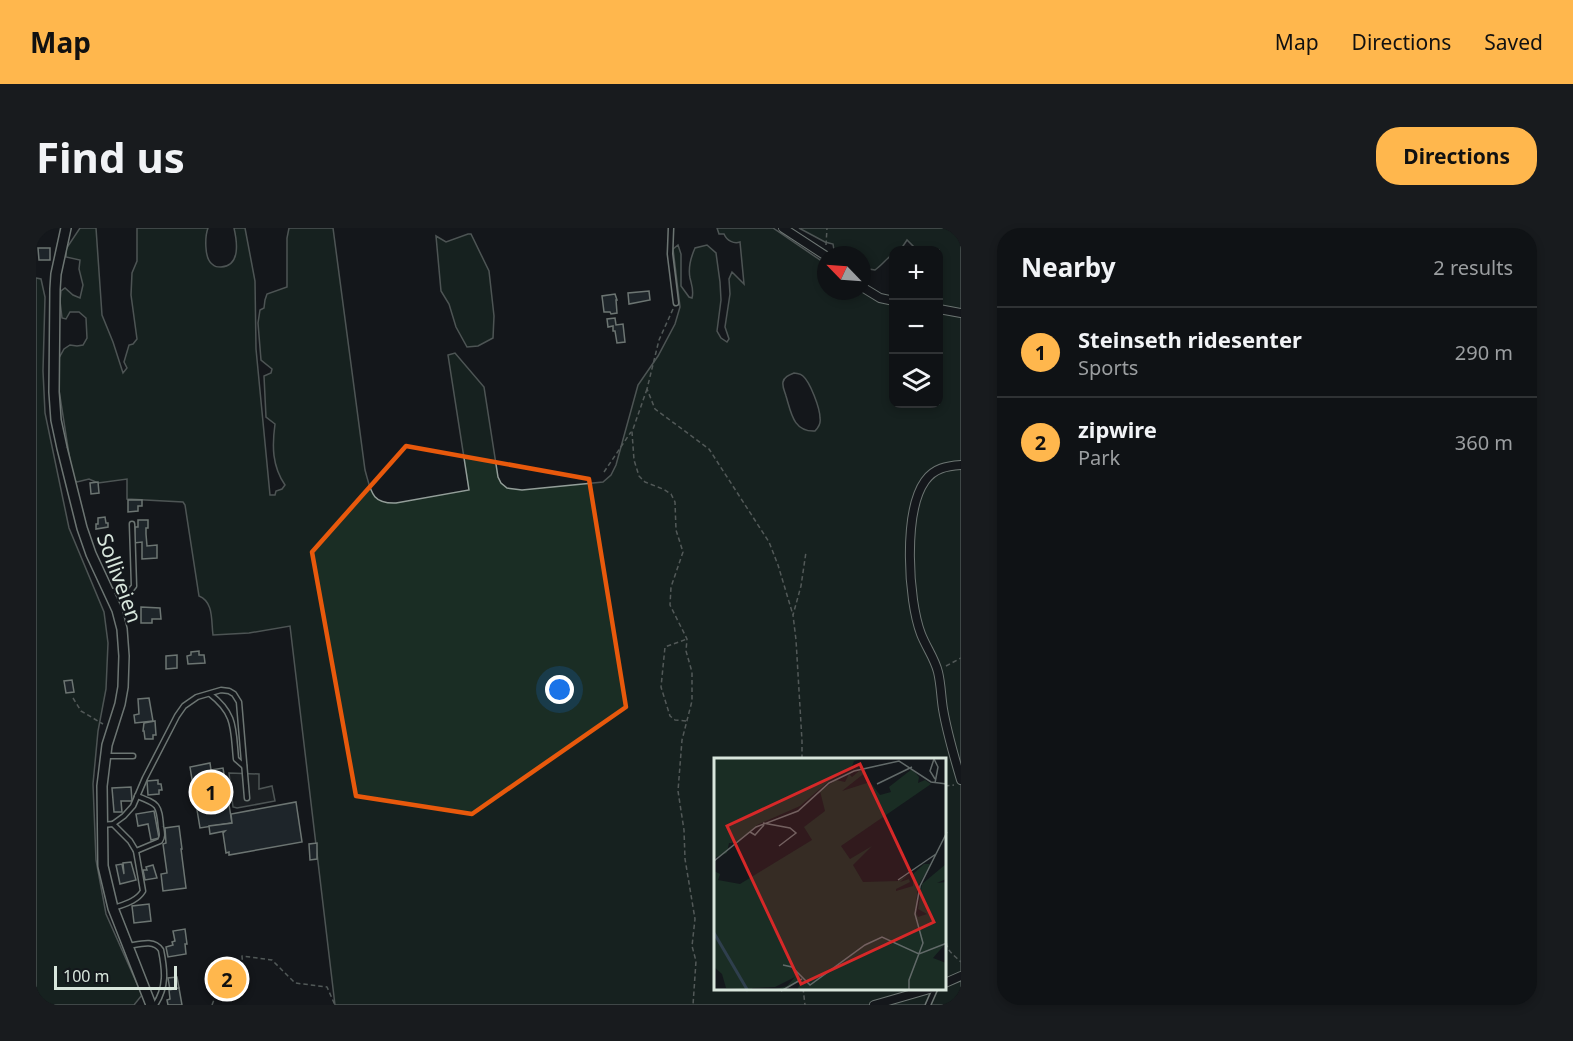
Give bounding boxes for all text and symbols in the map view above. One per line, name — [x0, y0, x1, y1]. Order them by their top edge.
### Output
text: Map — [30, 23, 91, 61]
text: Map — [1275, 28, 1319, 56]
text: Directions — [1352, 28, 1451, 56]
text: Saved — [1484, 28, 1543, 56]
button: Directions — [1376, 127, 1537, 185]
text: Find us — [36, 128, 185, 185]
north arrow — [817, 246, 871, 300]
map controls — [889, 246, 943, 408]
button: + — [889, 246, 943, 300]
text: Nearby — [1021, 249, 1116, 285]
text: 2 results — [1433, 254, 1513, 281]
button: − — [889, 300, 943, 354]
text: Steinseth ridesenter — [1078, 324, 1302, 354]
text: 1 — [1035, 339, 1046, 366]
text: 290 m — [1455, 339, 1513, 366]
button: layers — [889, 354, 943, 408]
text: Sports — [1078, 354, 1138, 381]
text: zipwire — [1078, 414, 1157, 444]
text: 2 — [1035, 429, 1046, 456]
text: 360 m — [1455, 429, 1513, 456]
text: Park — [1078, 444, 1120, 471]
street label: Solliveien — [91, 529, 149, 627]
your location — [545, 675, 574, 704]
inset map — [714, 758, 946, 990]
pin: 1 — [192, 770, 231, 814]
pin: 2 — [208, 956, 246, 1002]
scale bar — [54, 963, 177, 990]
text: 100 m — [63, 965, 110, 987]

